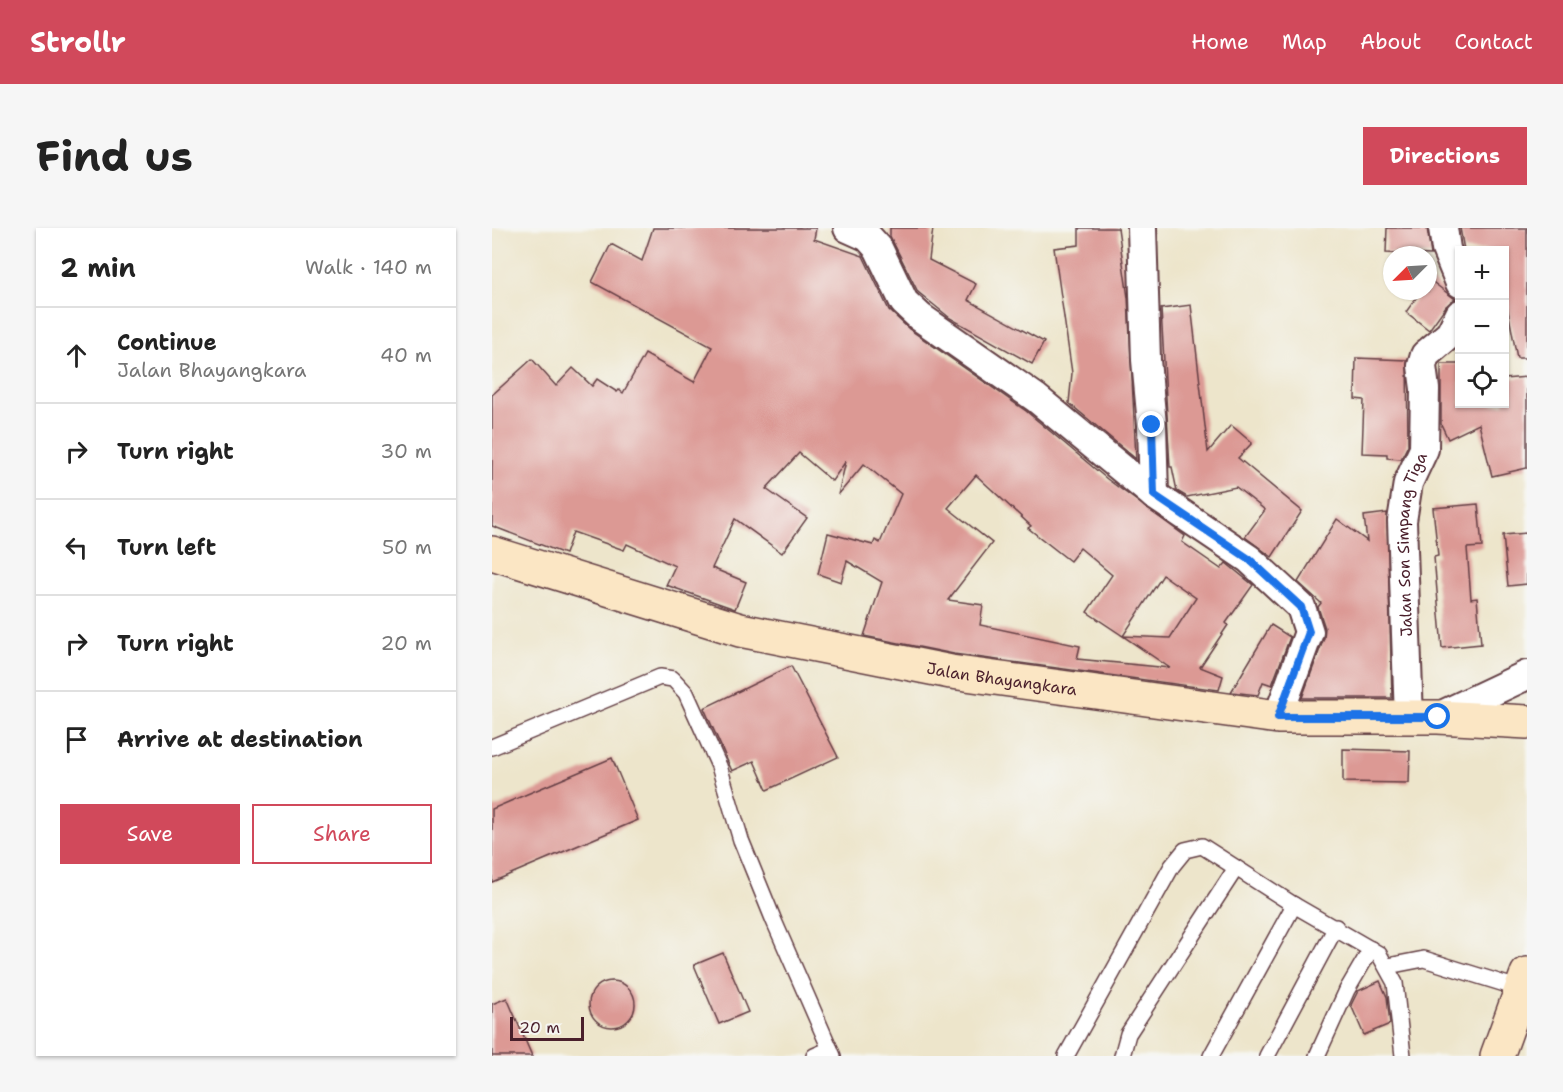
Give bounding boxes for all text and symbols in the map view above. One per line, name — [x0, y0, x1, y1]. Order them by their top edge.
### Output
text: Strollr — [30, 23, 126, 61]
text: Home — [1191, 28, 1249, 56]
text: Map — [1282, 28, 1327, 56]
text: About — [1360, 28, 1421, 56]
text: Contact — [1454, 28, 1533, 56]
button: Directions — [1363, 127, 1527, 185]
text: Find us — [36, 128, 193, 184]
north arrow — [1383, 246, 1437, 300]
map controls — [1455, 246, 1509, 408]
button: + — [1455, 246, 1509, 300]
text: 2 min — [60, 250, 136, 285]
text: Walk · 140 m — [305, 254, 432, 280]
button: − — [1455, 300, 1509, 354]
text: Continue — [117, 328, 217, 357]
icon: ahead — [60, 339, 93, 372]
text: 40 m — [380, 342, 432, 368]
button: locate — [1455, 354, 1509, 408]
text: Jalan Bhayangkara — [117, 357, 306, 383]
route end — [1138, 411, 1164, 437]
icon: right — [60, 435, 93, 468]
text: Turn right — [117, 437, 234, 466]
text: 30 m — [380, 438, 432, 464]
street label: Jalan Son Simpang Tiga — [1392, 449, 1432, 637]
icon: left — [60, 531, 93, 564]
text: Turn left — [117, 533, 216, 562]
text: 50 m — [382, 534, 432, 560]
icon: right — [60, 627, 93, 660]
text: Turn right — [117, 629, 234, 658]
text: 20 m — [381, 630, 432, 656]
street label: Jalan Bhayangkara — [925, 657, 1078, 700]
route start — [1424, 703, 1450, 729]
icon: arrive — [60, 723, 93, 756]
text: Arrive at destination — [117, 725, 363, 754]
button: Save — [60, 804, 240, 864]
button: Share — [252, 804, 432, 864]
scale bar — [510, 1014, 584, 1042]
text: 20 m — [519, 1017, 560, 1038]

